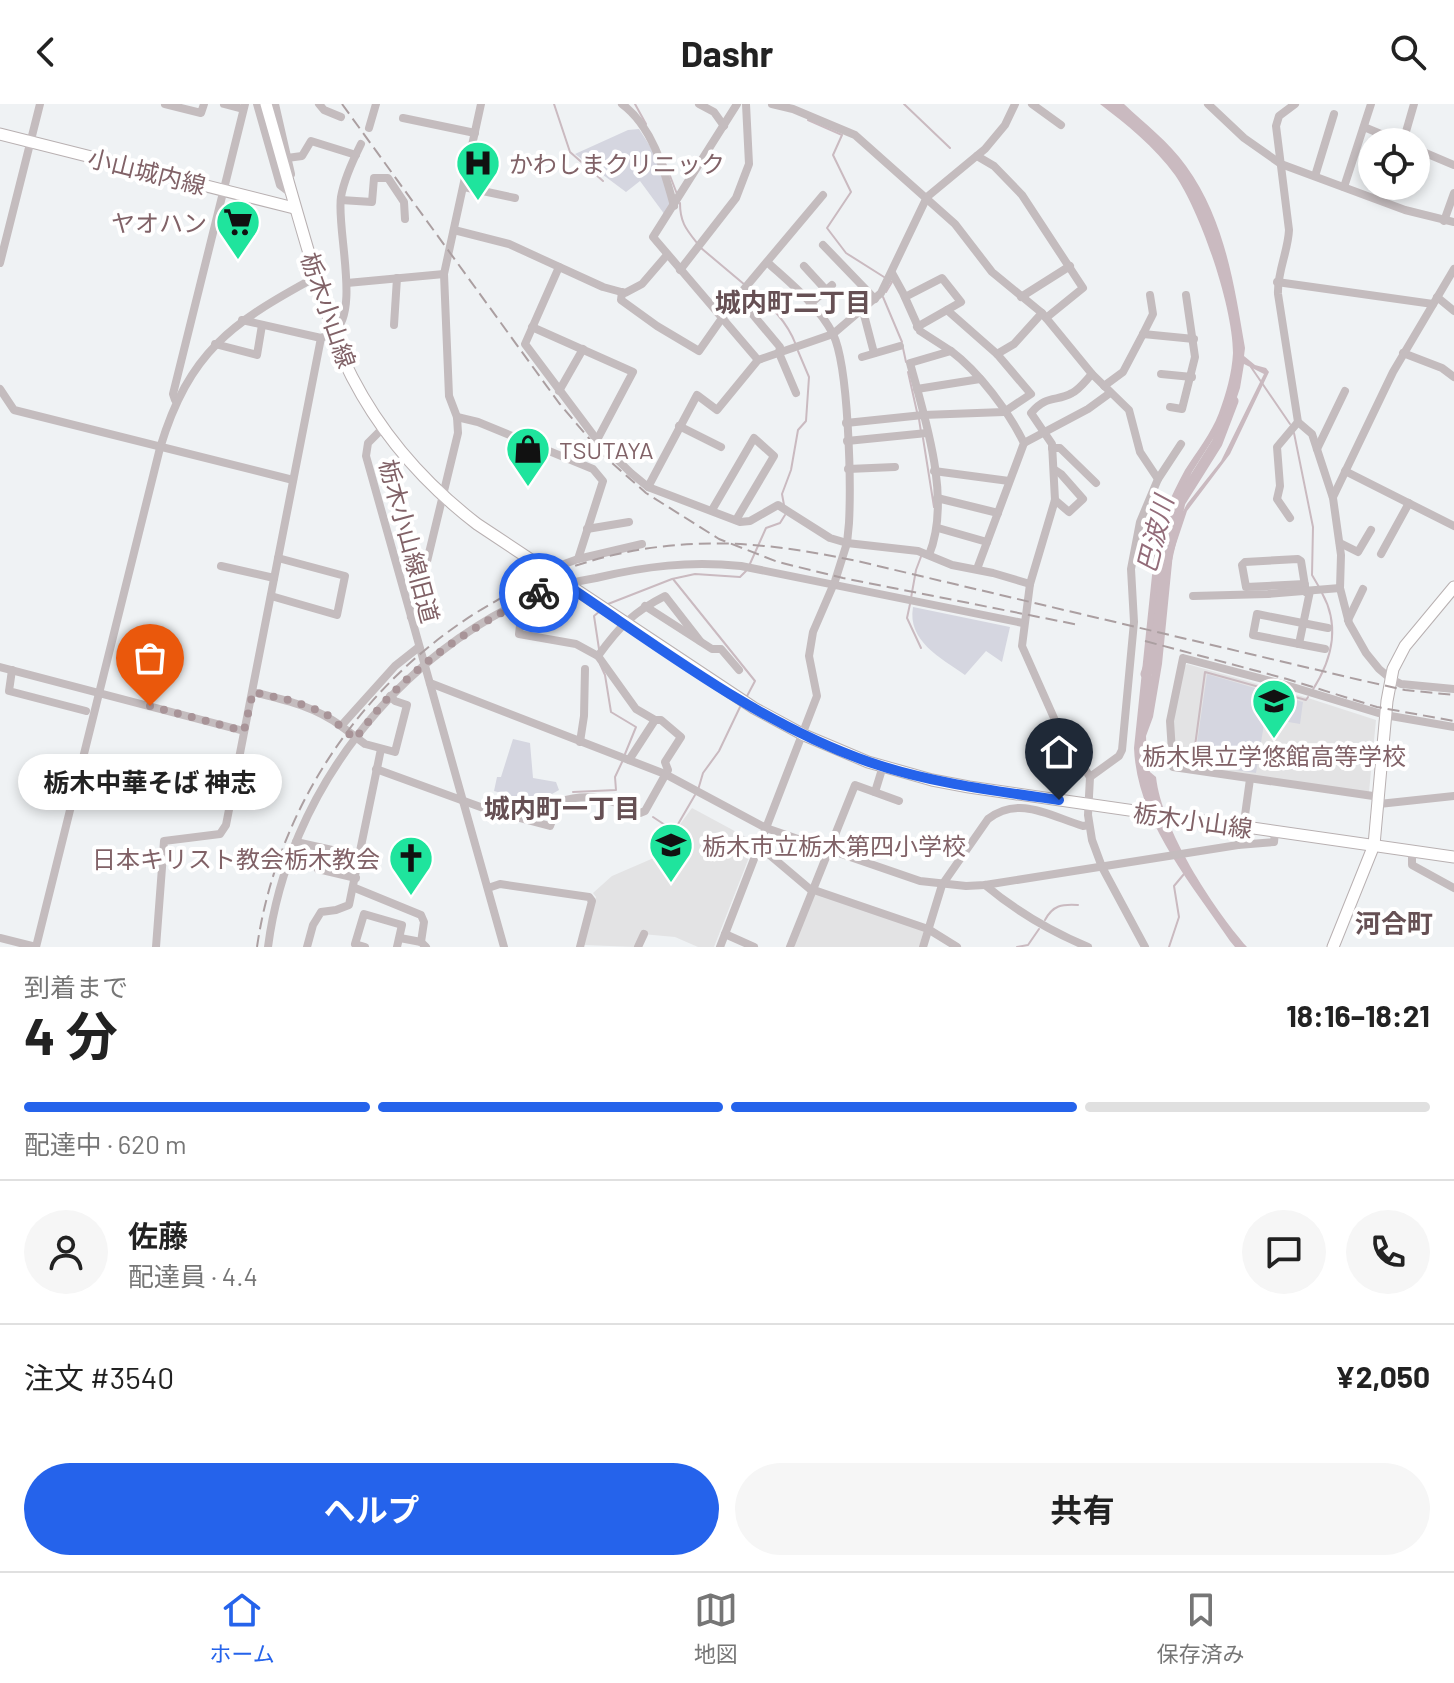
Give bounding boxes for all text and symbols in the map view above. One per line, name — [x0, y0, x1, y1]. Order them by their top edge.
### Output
icon: back — [24, 30, 68, 74]
icon: search — [1386, 30, 1430, 74]
text: Dashr — [681, 31, 773, 74]
map controls — [1358, 128, 1430, 200]
button: locate — [1358, 128, 1430, 200]
hospital icon: かわしまクリニック — [454, 139, 502, 202]
street label: 小山城内線 — [85, 142, 209, 200]
place label: かわしまクリニック — [509, 149, 725, 178]
supermarket icon: ヤオハン — [214, 198, 262, 261]
place label: ヤオハン — [111, 208, 207, 237]
street label: 栃木小山線 — [296, 249, 362, 371]
district label: 城内町二丁目 — [715, 286, 871, 317]
shop icon: TSUTAYA — [504, 425, 552, 488]
place label: TSUTAYA — [559, 435, 654, 464]
street label: 栃木小山線旧道 — [374, 456, 446, 626]
water label: 巴波川 — [1130, 490, 1179, 576]
courier — [499, 553, 579, 633]
icon: bike — [517, 571, 561, 615]
pin — [116, 624, 184, 706]
icon: bag — [128, 636, 172, 680]
school or university icon: 栃木県立学悠館高等学校 — [1250, 677, 1298, 740]
pin — [1025, 718, 1093, 800]
icon: home — [1037, 730, 1081, 774]
place label: 栃木県立学悠館高等学校 — [1142, 741, 1406, 770]
callout: 栃木中華そば 神志 — [18, 754, 282, 810]
text: 栃木中華そば 神志 — [43, 766, 257, 797]
district label: 城内町一丁目 — [484, 792, 640, 823]
street label: 栃木小山線 — [1132, 797, 1254, 843]
school or university icon: 栃木市立栃木第四小学校 — [647, 821, 695, 884]
place label: 栃木市立栃木第四小学校 — [702, 831, 966, 860]
church icon: 日本キリスト教会栃木教会 — [387, 834, 435, 897]
place label: 日本キリスト教会栃木教会 — [92, 844, 380, 873]
district label: 河合町 — [1355, 907, 1433, 938]
text: 到着まで — [24, 971, 128, 1002]
text: 18:16–18:21 — [1286, 997, 1430, 1033]
text: 4 分 — [24, 1003, 118, 1065]
text: 配達中 · 620 m — [24, 1128, 187, 1159]
button: person — [24, 1210, 108, 1294]
button: chat — [1242, 1210, 1326, 1294]
button: phone — [1346, 1210, 1430, 1294]
text: 佐藤 — [128, 1217, 188, 1253]
text: 配達員 · 4.4 — [128, 1260, 258, 1291]
text: ¥2,050 — [1335, 1358, 1430, 1394]
text: 注文 #3540 — [24, 1359, 174, 1395]
button: ヘルプ — [24, 1463, 719, 1555]
button: 共有 — [735, 1463, 1430, 1555]
tab: ホーム — [209, 1588, 275, 1668]
tab: 地図 — [694, 1588, 738, 1668]
tab: 保存済み — [1157, 1588, 1245, 1668]

